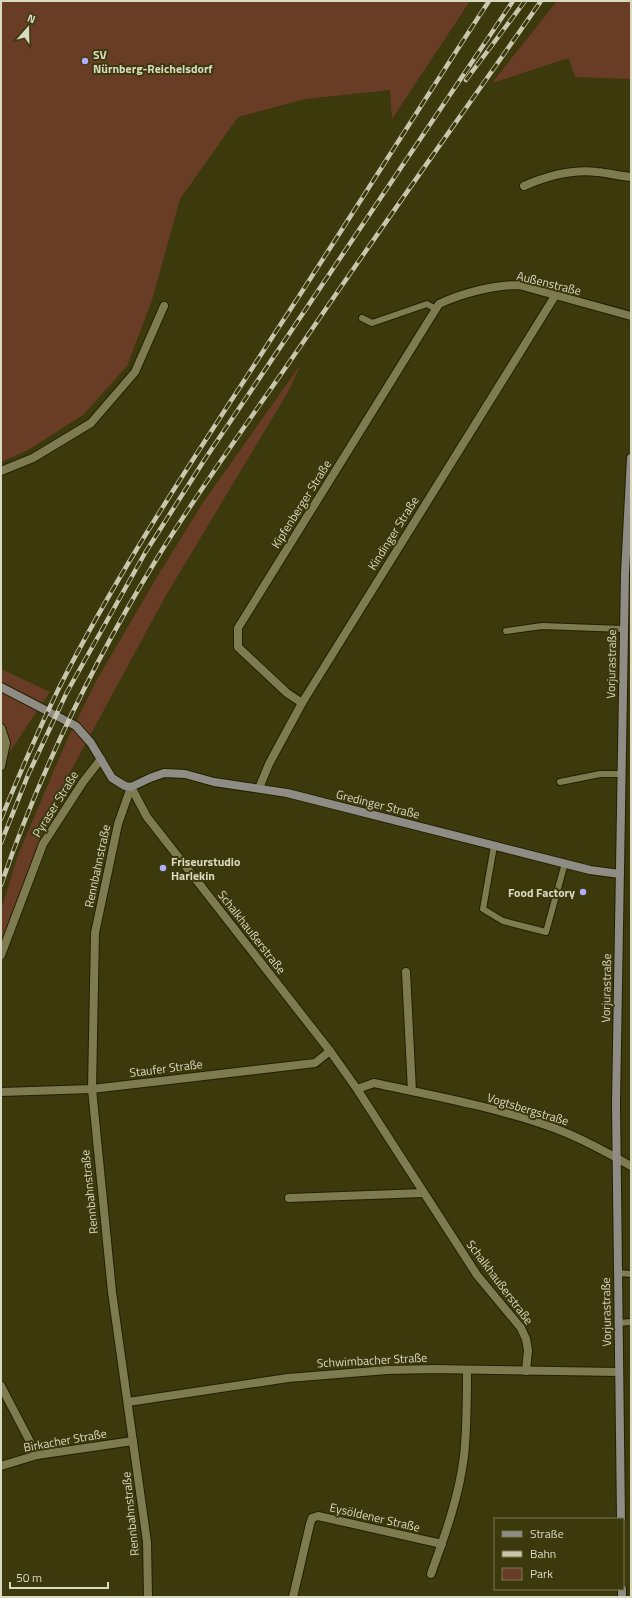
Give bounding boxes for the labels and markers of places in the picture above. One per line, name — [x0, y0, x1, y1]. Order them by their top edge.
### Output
place label: SV Nürnberg-Reichelsdorf — [93, 45, 213, 78]
marker: SV Nürnberg-Reichelsdorf — [80, 56, 90, 66]
place label: Friseurstudio Harlekin — [171, 852, 240, 885]
marker: Friseurstudio Harlekin — [158, 863, 168, 873]
place label: Food Factory — [508, 883, 575, 902]
marker: Food Factory — [578, 887, 588, 897]

